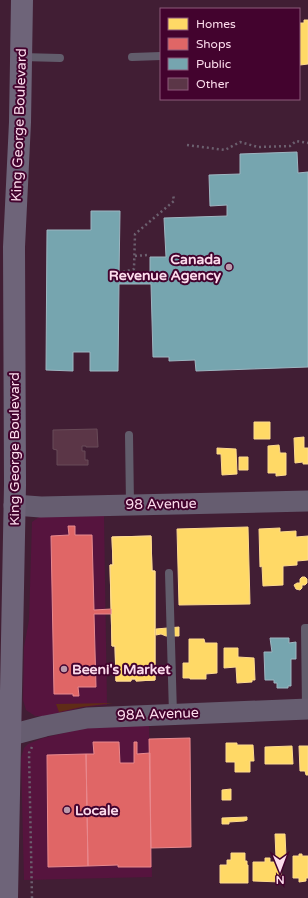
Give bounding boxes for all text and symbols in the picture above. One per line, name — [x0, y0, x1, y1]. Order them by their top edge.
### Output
legend — [160, 8, 300, 100]
text: Homes — [196, 17, 236, 31]
text: Shops — [196, 37, 231, 51]
street label: King George Boulevard — [8, 48, 30, 202]
text: Public — [196, 57, 231, 71]
text: Other — [196, 77, 229, 91]
place label: Canada Revenue Agency — [109, 251, 221, 284]
marker: Canada Revenue Agency — [224, 262, 234, 272]
street label: King George Boulevard — [6, 372, 23, 526]
street label: 98 Avenue — [125, 495, 197, 513]
place label: Beeni's Market — [72, 661, 171, 678]
marker: Beeni's Market — [59, 664, 69, 674]
street label: 98A Avenue — [117, 704, 199, 724]
place label: Locale — [75, 802, 118, 819]
marker: Locale — [62, 805, 72, 815]
north arrow — [260, 850, 300, 890]
text: N — [276, 873, 285, 886]

